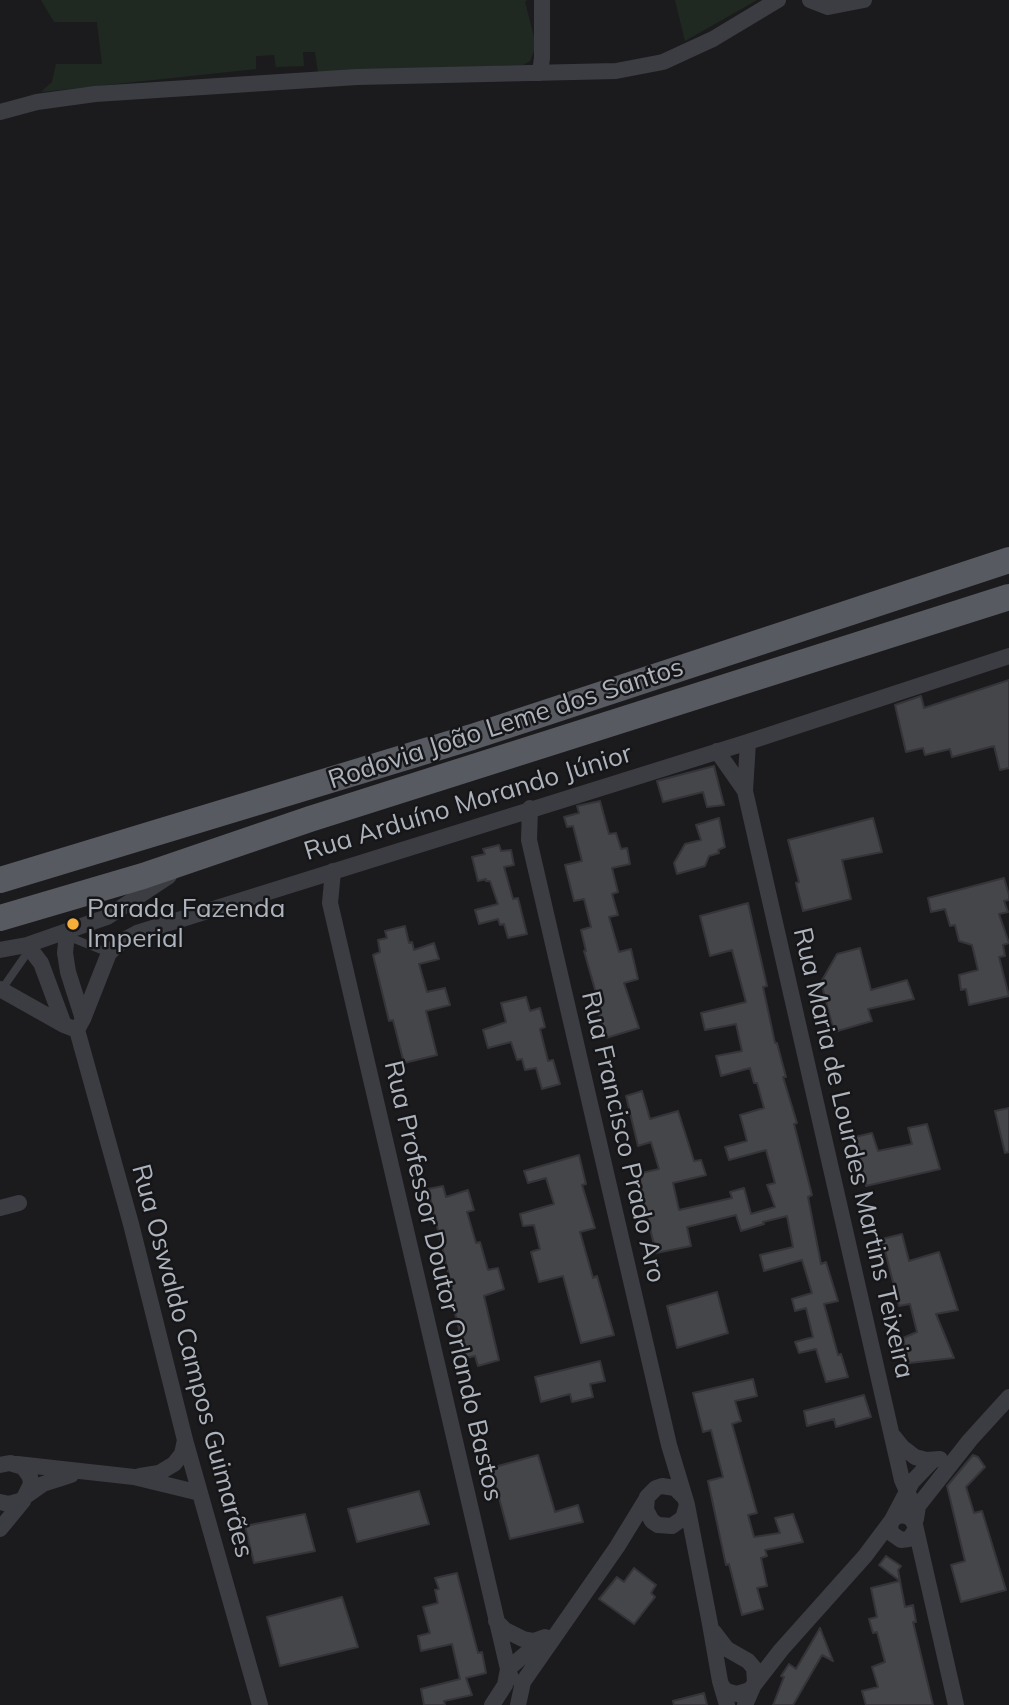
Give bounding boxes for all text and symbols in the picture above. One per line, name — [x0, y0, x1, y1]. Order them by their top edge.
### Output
street label: Rodovia João Leme dos Santos — [324, 652, 688, 796]
street label: Rua Arduíno Morando Júnior — [300, 738, 636, 868]
place label: Parada Fazenda Imperial — [87, 893, 285, 954]
marker: Parada Fazenda Imperial — [65, 916, 81, 932]
street label: Rua Maria de Lourdes Martins Teixeira — [786, 925, 920, 1381]
street label: Rua Francisco Prado Aro — [574, 988, 672, 1286]
street label: Rua Professor Doutor Orlando Bastos — [377, 1058, 509, 1504]
street label: Rua Oswaldo Campos Guimarães — [124, 1161, 260, 1561]

